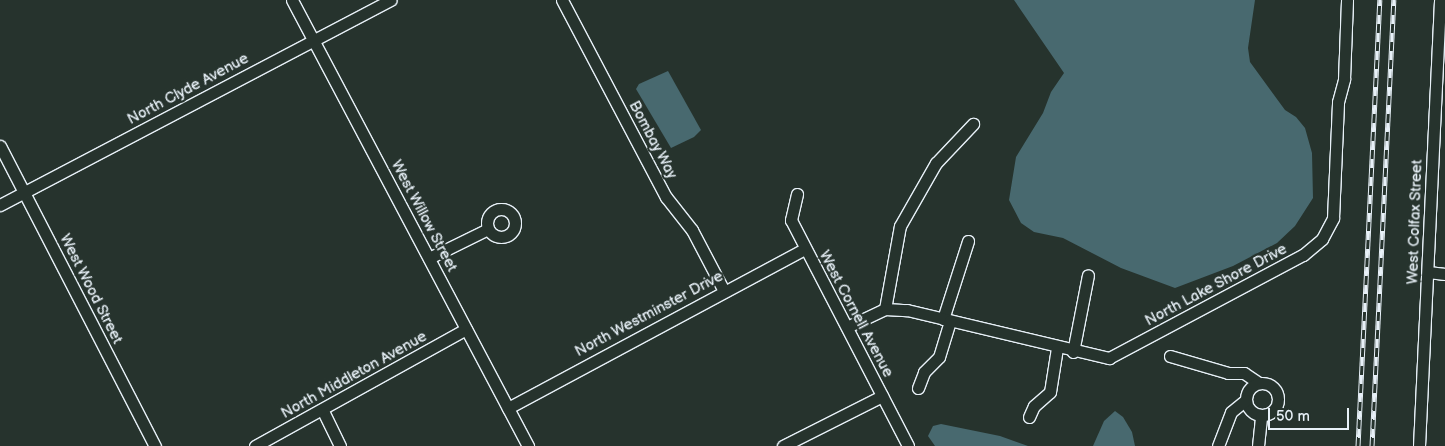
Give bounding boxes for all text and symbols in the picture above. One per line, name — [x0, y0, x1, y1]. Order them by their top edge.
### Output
street label: North Clyde Avenue — [124, 49, 252, 129]
street label: Bombay Way — [625, 97, 681, 183]
street label: West Willow Street — [387, 157, 461, 275]
street label: West Colfax Street — [1404, 159, 1426, 285]
street label: West Wood Street — [55, 231, 127, 347]
street label: North Lake Shore Drive — [1142, 240, 1290, 330]
street label: West Cornell Avenue — [815, 248, 897, 380]
street label: North Westminster Drive — [572, 267, 726, 361]
street label: North Middleton Avenue — [278, 327, 430, 423]
scale bar — [1270, 398, 1351, 430]
text: 50 m — [1276, 407, 1310, 426]

